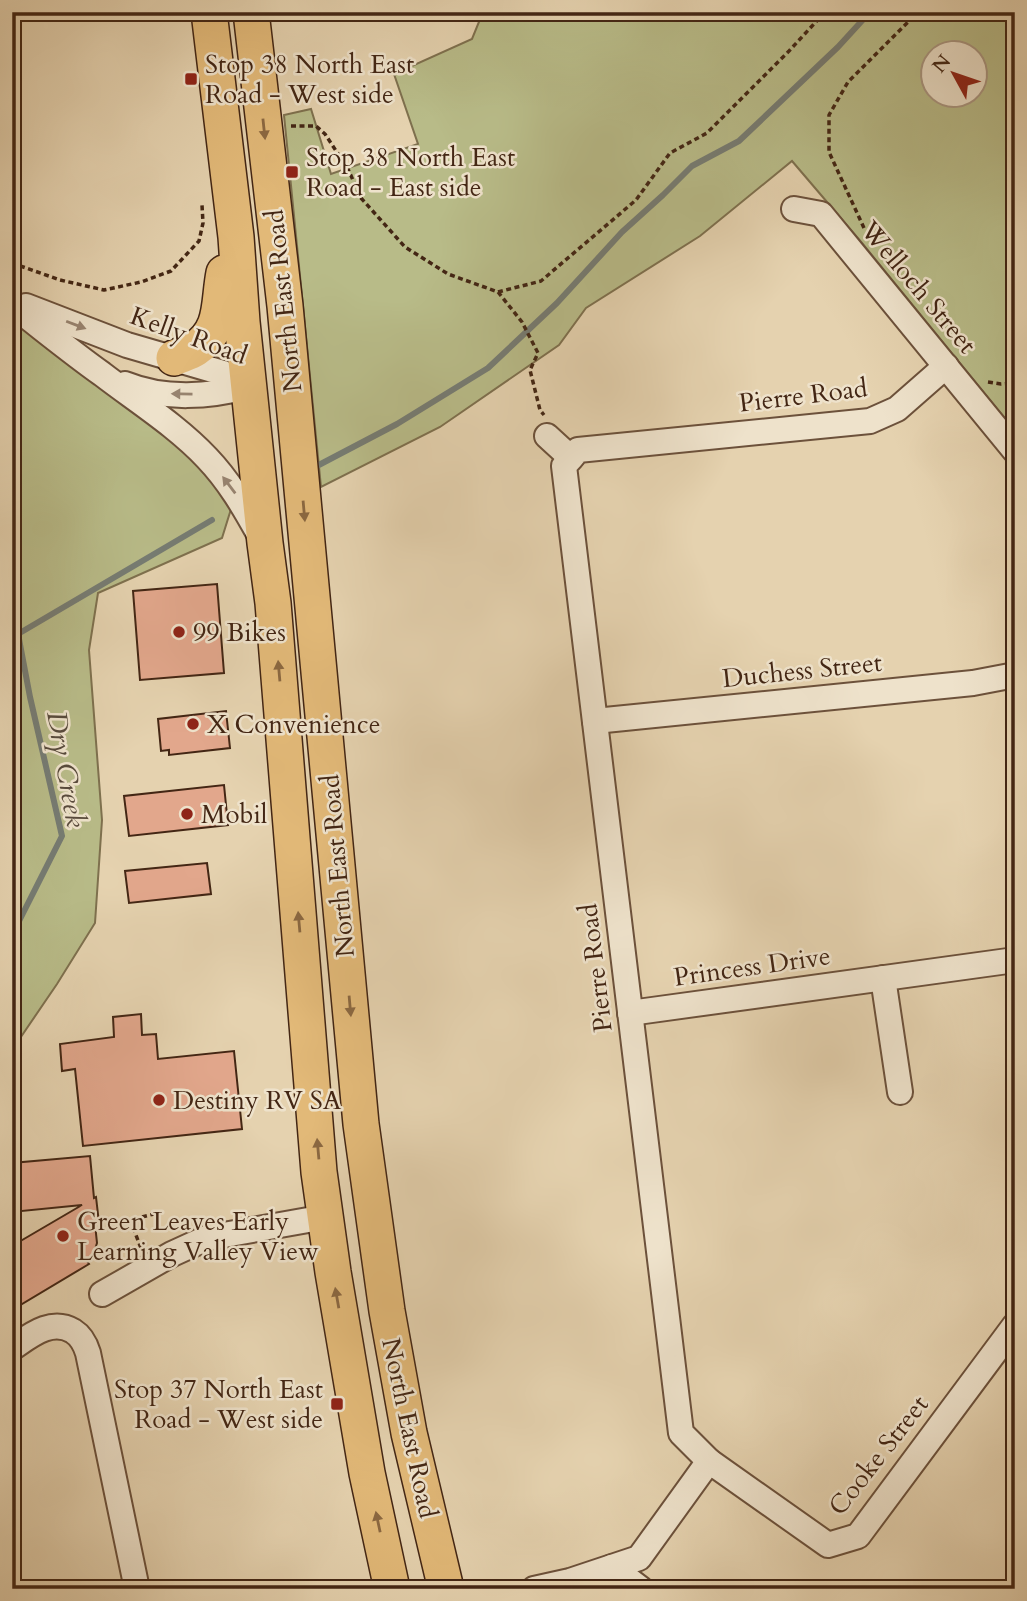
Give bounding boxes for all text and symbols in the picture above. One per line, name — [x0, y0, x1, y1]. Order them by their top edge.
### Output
north arrow — [918, 38, 988, 108]
place label: Stop 38 North East Road - West side — [205, 47, 414, 112]
text: N — [926, 49, 957, 78]
marker: Stop 38 North East Road - West side — [183, 71, 199, 87]
one-way arrow — [259, 118, 270, 140]
place label: Stop 38 North East Road - East side — [306, 140, 515, 205]
marker: Stop 38 North East Road - East side — [284, 164, 300, 180]
street label: North East Road — [256, 208, 310, 394]
street label: Welloch Street — [852, 213, 985, 361]
street label: Kelly Road — [125, 298, 252, 373]
one-way arrow — [66, 319, 87, 330]
street label: Pierre Road — [737, 370, 870, 421]
one-way arrow — [171, 389, 193, 400]
one-way arrow — [222, 477, 237, 495]
one-way arrow — [299, 500, 310, 522]
place label: 99 Bikes — [193, 615, 286, 650]
marker: 99 Bikes — [171, 624, 187, 640]
street label: Duchess Street — [721, 645, 884, 696]
one-way arrow — [273, 660, 284, 682]
place label: X Convenience — [207, 707, 380, 742]
water label: Dry Creek — [37, 708, 95, 831]
marker: X Convenience — [185, 716, 201, 732]
street label: North East Road — [312, 773, 363, 959]
place label: Mobil — [201, 797, 268, 832]
marker: Mobil — [179, 806, 195, 822]
street label: Pierre Road — [570, 901, 621, 1034]
one-way arrow — [293, 911, 304, 933]
street label: Princess Drive — [671, 938, 833, 995]
one-way arrow — [345, 995, 356, 1017]
place label: Destiny RV SA — [173, 1083, 342, 1118]
marker: Destiny RV SA — [151, 1092, 167, 1108]
one-way arrow — [312, 1138, 323, 1160]
place label: Green Leaves Early Learning Valley View — [77, 1204, 319, 1269]
marker: Green Leaves Early Learning Valley View — [55, 1228, 71, 1244]
one-way arrow — [331, 1287, 342, 1309]
street label: North East Road — [373, 1335, 446, 1522]
place label: Stop 37 North East Road - West side — [114, 1372, 323, 1437]
street label: Cooke Street — [821, 1388, 936, 1523]
marker: Stop 37 North East Road - West side — [329, 1396, 345, 1412]
one-way arrow — [372, 1511, 383, 1533]

